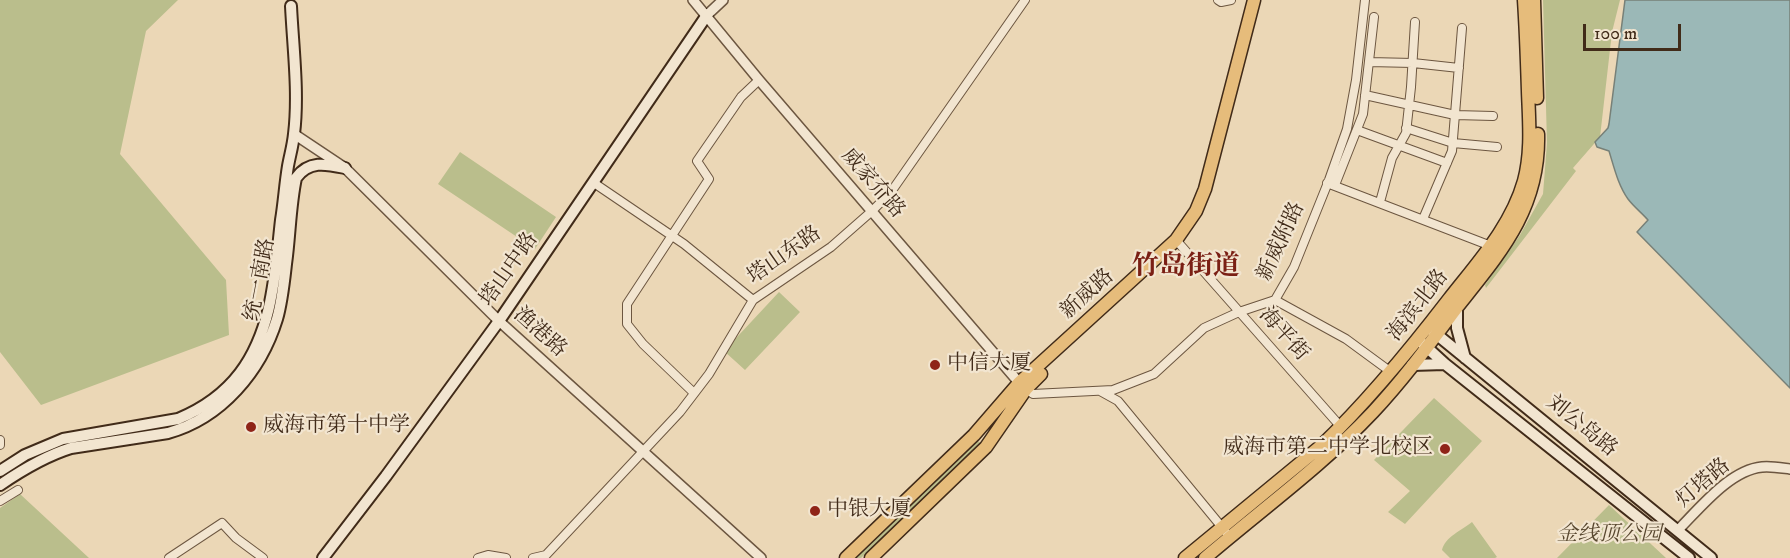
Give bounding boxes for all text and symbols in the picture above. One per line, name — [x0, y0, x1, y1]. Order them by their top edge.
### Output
scale bar — [1586, 12, 1684, 50]
text: 100 m — [1594, 23, 1637, 45]
street label: 威家夼路 — [835, 144, 909, 224]
street label: 新威附路 — [1253, 199, 1311, 285]
street label: 塔山东路 — [743, 222, 827, 290]
street label: 塔山中路 — [476, 228, 544, 312]
street label: 统一南路 — [241, 236, 281, 324]
district label: 竹岛街道 — [1132, 252, 1240, 284]
street label: 新威路 — [1056, 265, 1120, 325]
street label: 海滨北路 — [1383, 265, 1455, 347]
street label: 渔港路 — [507, 303, 571, 363]
street label: 海平街 — [1253, 303, 1313, 367]
place label: 中信大厦 — [947, 352, 1031, 378]
marker: 中信大厦 — [928, 358, 942, 372]
street label: 刘公岛路 — [1540, 391, 1622, 463]
place label: 威海市第十中学 — [263, 414, 410, 440]
marker: 威海市第十中学 — [244, 420, 258, 434]
place label: 威海市第二中学北校区 — [1223, 436, 1433, 462]
marker: 威海市第二中学北校区 — [1438, 442, 1452, 456]
street label: 灯塔路 — [1672, 454, 1736, 514]
place label: 中银大厦 — [827, 498, 911, 524]
marker: 中银大厦 — [808, 504, 822, 518]
park label: 金线顶公园 — [1557, 523, 1661, 549]

